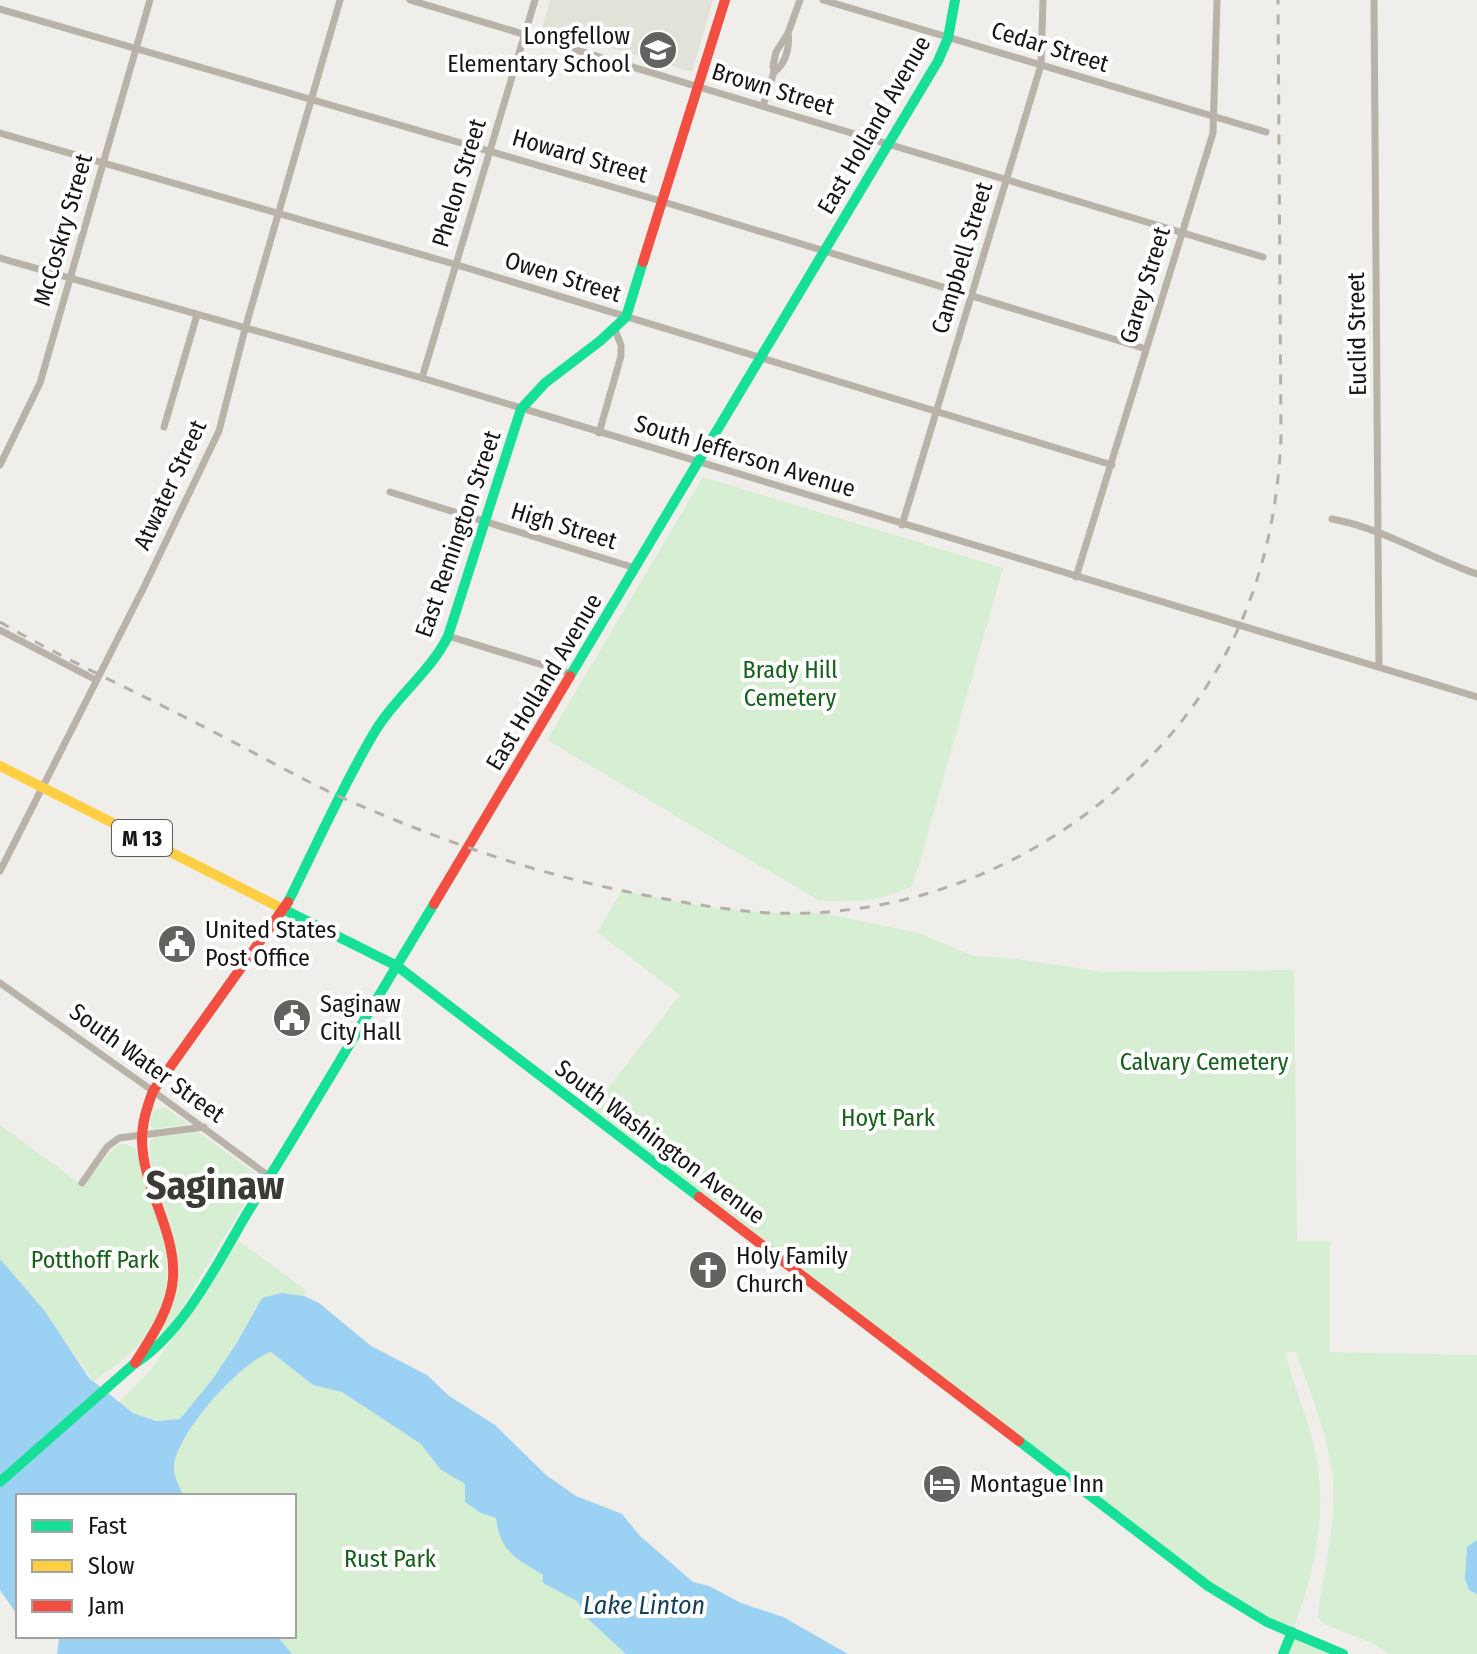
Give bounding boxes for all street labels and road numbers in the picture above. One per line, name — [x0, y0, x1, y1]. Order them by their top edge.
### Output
street label: Cedar Street — [988, 16, 1112, 78]
street label: East Holland Avenue — [812, 31, 936, 219]
street label: Brown Street — [708, 57, 838, 121]
street label: Phelon Street — [426, 115, 492, 251]
street label: Howard Street — [509, 123, 651, 189]
street label: McCoskry Street — [28, 151, 98, 309]
street label: Campbell Street — [926, 179, 998, 337]
street label: Garey Street — [1114, 223, 1176, 347]
street label: Owen Street — [502, 246, 625, 308]
street label: Euclid Street — [1342, 272, 1372, 396]
street label: South Jefferson Avenue — [631, 409, 859, 503]
street label: Atwater Street — [128, 415, 212, 554]
street label: East Remington Street — [409, 427, 507, 641]
street label: High Street — [508, 497, 620, 555]
street label: East Holland Avenue — [480, 589, 608, 775]
road number: M 13 — [112, 820, 172, 856]
street label: South Water Street — [64, 997, 230, 1129]
street label: South Washington Avenue — [550, 1054, 770, 1230]

